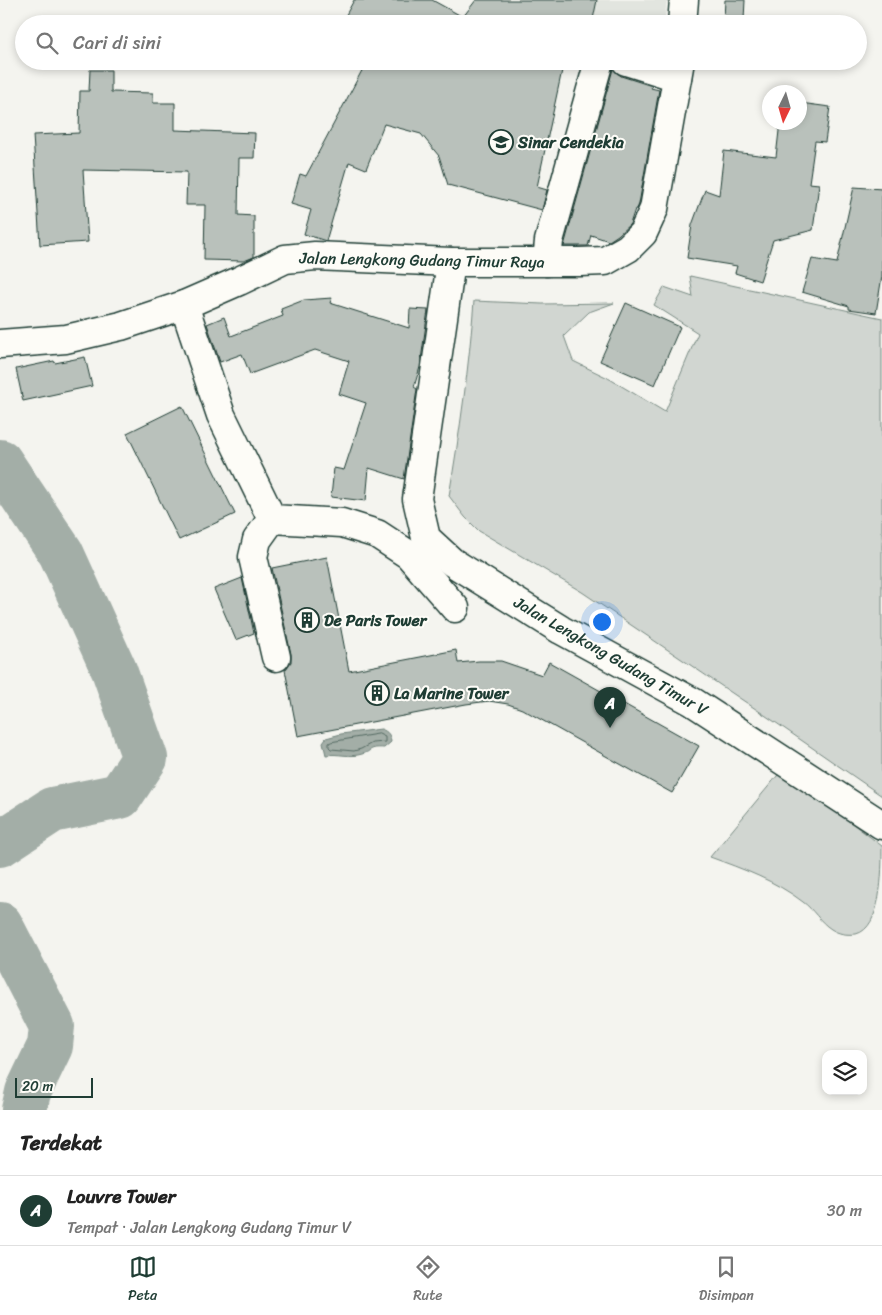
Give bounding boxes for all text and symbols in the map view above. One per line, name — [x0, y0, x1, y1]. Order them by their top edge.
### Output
search box — [15, 15, 867, 70]
text: Cari di sini — [73, 26, 161, 59]
icon: search — [33, 29, 61, 57]
north arrow — [762, 85, 807, 130]
place label: Sinar Cendekia — [517, 128, 625, 157]
school or university icon: Sinar Cendekia — [488, 129, 514, 155]
street label: Jalan Lengkong Gudang Timur Raya — [298, 243, 545, 277]
street label: Jalan Lengkong Gudang Timur V — [507, 588, 714, 724]
place label: De Paris Tower — [324, 606, 428, 635]
building icon: De Paris Tower — [294, 607, 320, 633]
your location — [589, 609, 615, 635]
place label: La Marine Tower — [394, 679, 510, 708]
building icon: La Marine Tower — [364, 680, 390, 706]
pin: A — [594, 687, 626, 728]
map controls — [822, 1050, 867, 1095]
button: layers — [822, 1050, 867, 1095]
text: 20 m — [22, 1074, 53, 1099]
scale bar — [15, 1075, 92, 1098]
text: Terdekat — [20, 1124, 102, 1162]
text: Louvre Tower — [67, 1180, 176, 1213]
text: A — [31, 1196, 41, 1225]
text: 30 m — [827, 1196, 862, 1225]
text: Tempat · Jalan Lengkong Gudang Timur V — [67, 1213, 351, 1242]
tab: Peta — [128, 1253, 157, 1308]
tab: Rute — [413, 1253, 442, 1308]
tab: Disimpan — [699, 1253, 754, 1308]

